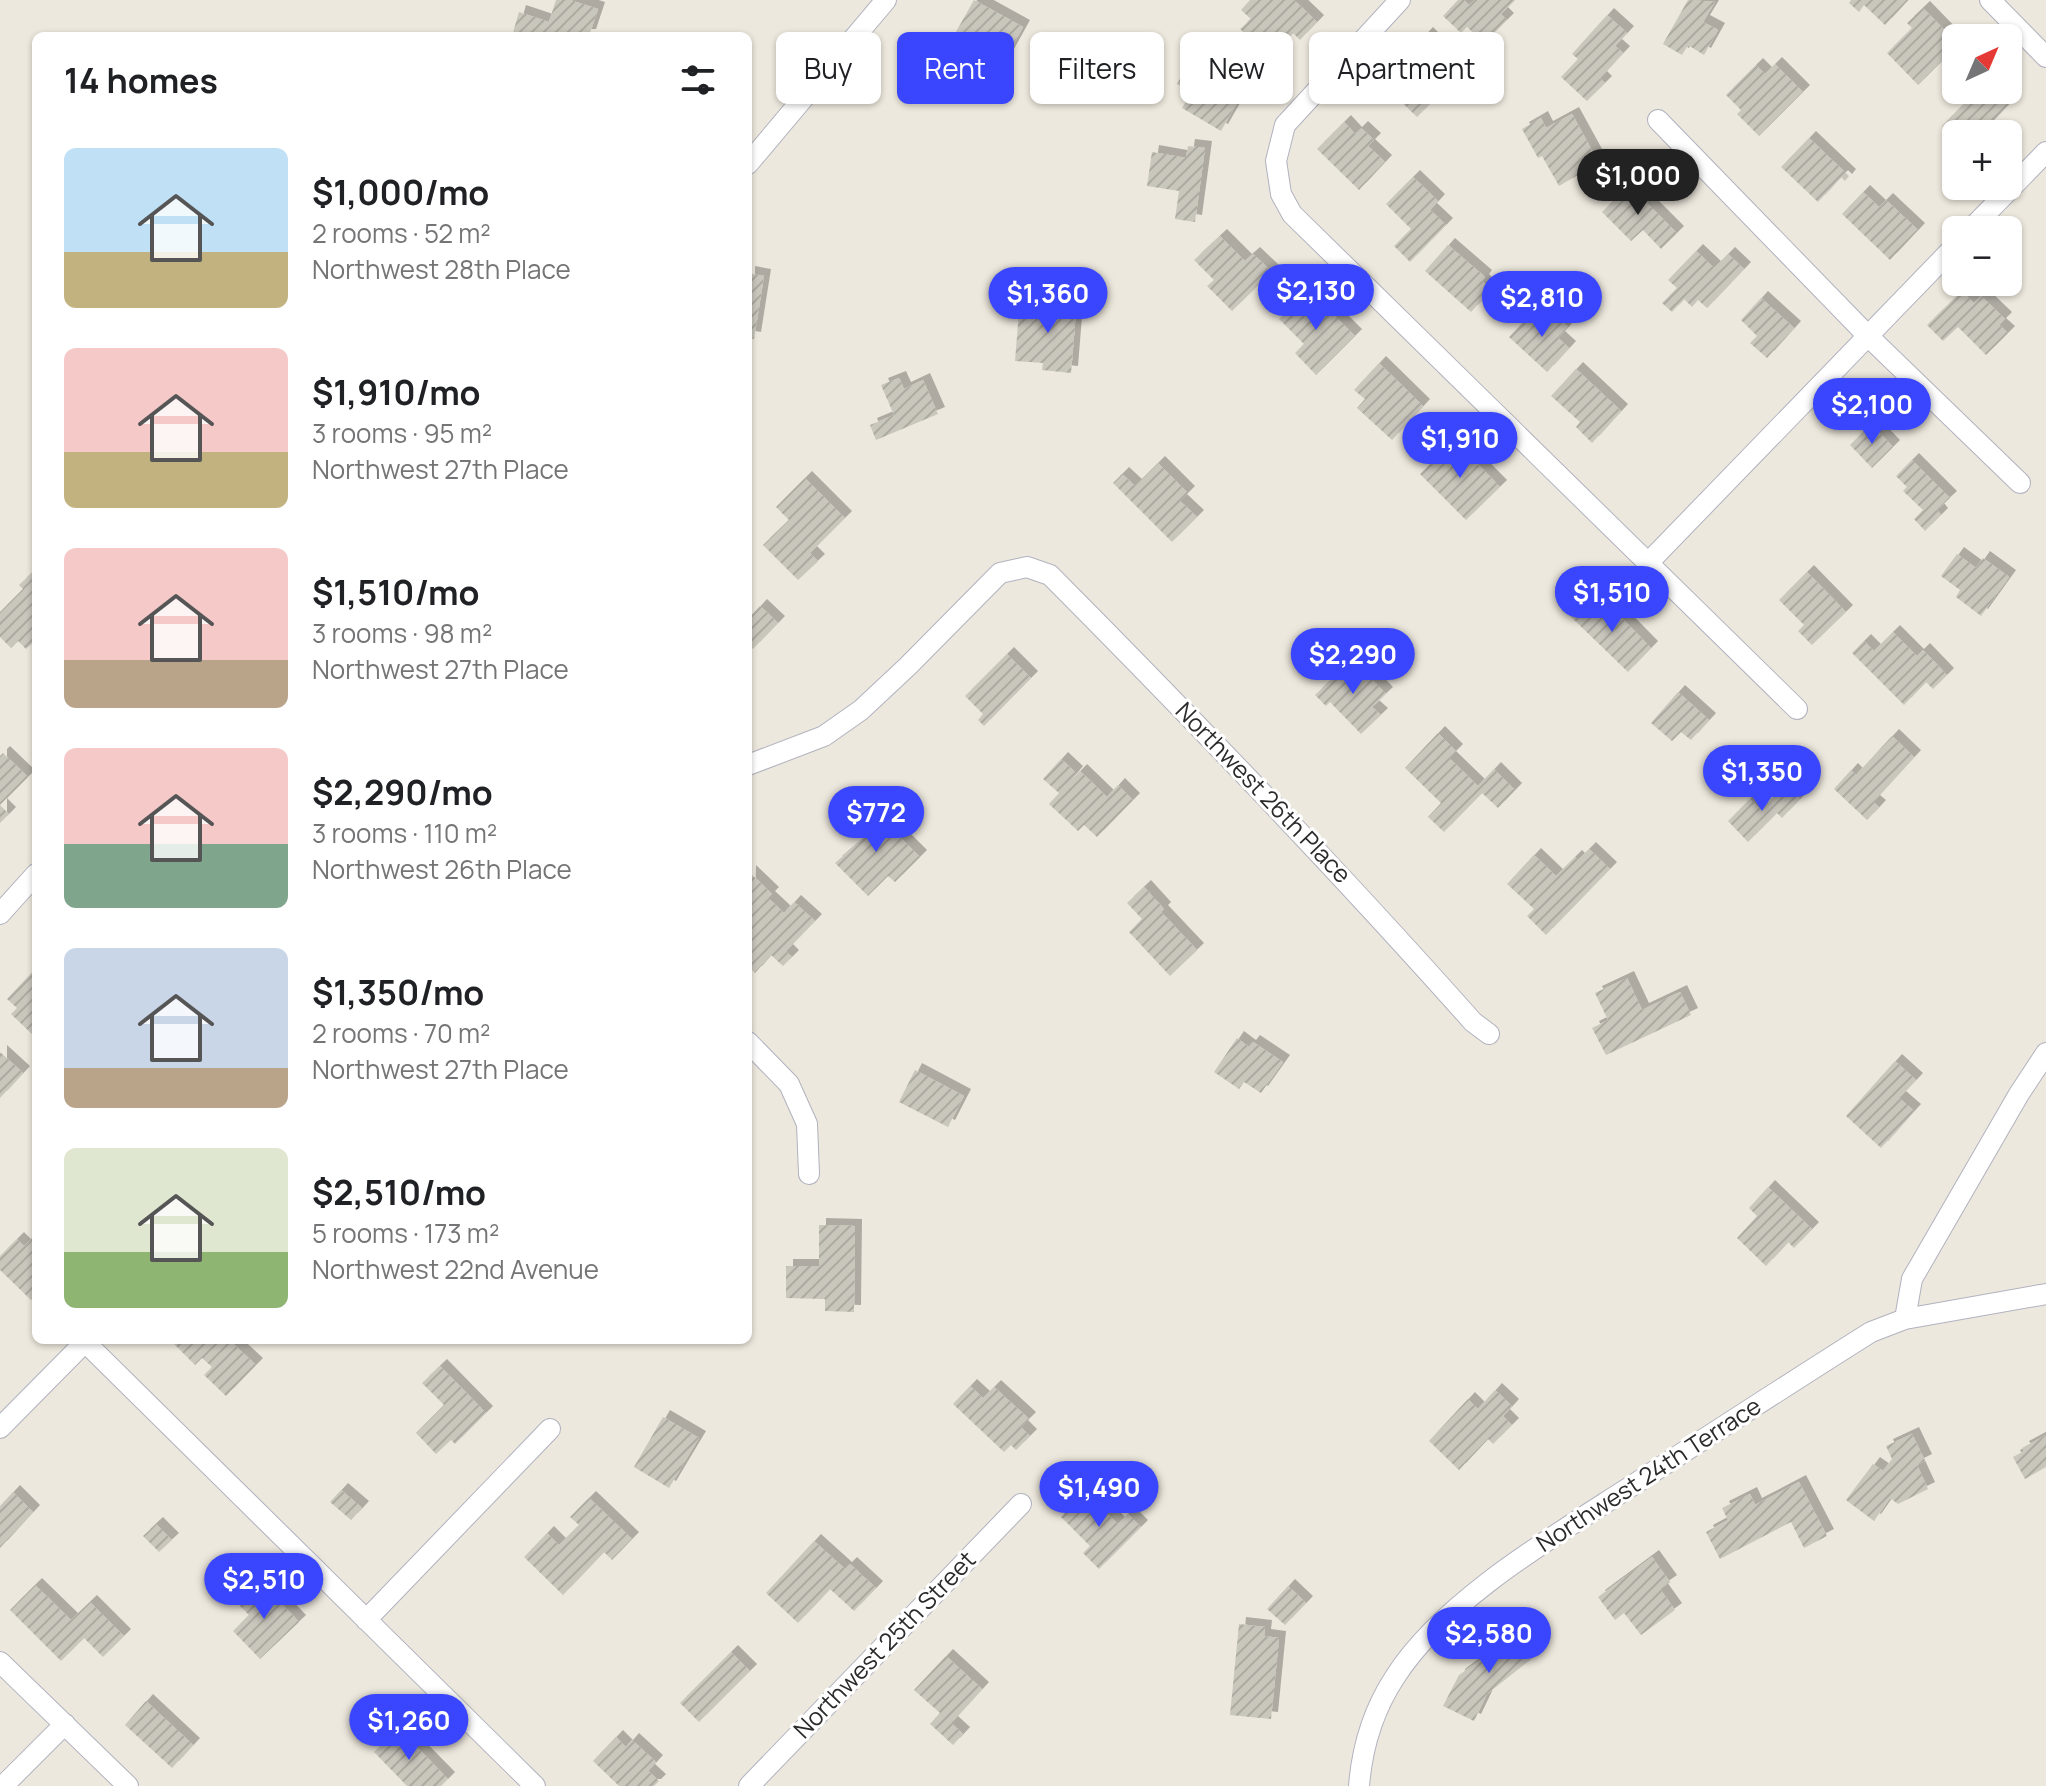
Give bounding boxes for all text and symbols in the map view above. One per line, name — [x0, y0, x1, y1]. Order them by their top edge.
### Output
north arrow — [1942, 24, 2022, 104]
map controls — [1942, 24, 2022, 296]
chip: Buy — [776, 32, 881, 104]
chip: Rent — [897, 32, 1014, 104]
chip: Filters — [1030, 32, 1164, 104]
chip: New — [1180, 32, 1293, 104]
chip: Apartment — [1309, 32, 1504, 104]
text: 14 homes — [64, 57, 218, 103]
icon: filters — [676, 58, 720, 102]
button: + — [1942, 120, 2022, 200]
pin: $1,000 — [1573, 149, 1703, 217]
text: $1,000 — [1595, 157, 1681, 193]
text: $1,000/mo — [312, 169, 489, 215]
icon: home — [128, 180, 224, 276]
text: 2 rooms · 52 m² — [312, 215, 491, 251]
button: − — [1942, 216, 2022, 296]
text: Northwest 28th Place — [312, 251, 571, 287]
pin: $2,130 — [1251, 264, 1381, 332]
pin: $1,360 — [983, 267, 1113, 335]
pin: $2,810 — [1477, 271, 1607, 339]
text: $2,130 — [1276, 272, 1356, 308]
text: $1,360 — [1007, 275, 1089, 311]
text: $2,810 — [1500, 279, 1584, 315]
text: $1,910/mo — [312, 369, 481, 415]
pin: $2,100 — [1807, 378, 1937, 446]
icon: home — [128, 380, 224, 476]
text: $2,100 — [1831, 386, 1913, 422]
pin: $1,910 — [1395, 412, 1525, 480]
text: 3 rooms · 95 m² — [312, 415, 492, 451]
text: $1,910 — [1420, 420, 1500, 456]
text: Northwest 27th Place — [312, 451, 569, 487]
pin: $1,510 — [1547, 566, 1677, 634]
text: $1,510/mo — [312, 569, 479, 615]
text: $1,510 — [1573, 574, 1651, 610]
icon: home — [128, 580, 224, 676]
text: 3 rooms · 98 m² — [312, 615, 492, 651]
pin: $2,290 — [1288, 628, 1418, 696]
text: $2,290 — [1309, 636, 1397, 672]
text: Northwest 27th Place — [312, 651, 569, 687]
street label: Northwest 26th Place — [1169, 694, 1359, 890]
pin: $1,350 — [1697, 745, 1827, 813]
text: $1,350 — [1721, 753, 1803, 789]
text: $2,290/mo — [312, 769, 493, 815]
icon: home — [128, 780, 224, 876]
pin: $772 — [829, 786, 923, 854]
text: $772 — [846, 794, 906, 830]
text: 3 rooms · 110 m² — [312, 815, 497, 851]
text: Northwest 26th Place — [312, 851, 572, 887]
text: $1,350/mo — [312, 969, 484, 1015]
icon: home — [128, 980, 224, 1076]
text: 2 rooms · 70 m² — [312, 1015, 490, 1051]
text: Northwest 27th Place — [312, 1051, 569, 1087]
text: $2,510/mo — [312, 1169, 486, 1215]
icon: home — [128, 1180, 224, 1276]
text: 5 rooms · 173 m² — [312, 1215, 499, 1251]
text: Northwest 22nd Avenue — [312, 1251, 599, 1287]
street label: Northwest 24th Terrace — [1529, 1389, 1767, 1559]
pin: $1,490 — [1034, 1461, 1164, 1529]
text: $1,490 — [1057, 1469, 1141, 1505]
street label: Northwest 25th Street — [786, 1543, 982, 1745]
pin: $2,510 — [199, 1553, 329, 1621]
text: $2,510 — [222, 1561, 306, 1597]
pin: $2,580 — [1424, 1607, 1554, 1675]
text: $2,580 — [1445, 1615, 1533, 1651]
pin: $1,260 — [344, 1694, 474, 1762]
text: $1,260 — [367, 1702, 451, 1738]

